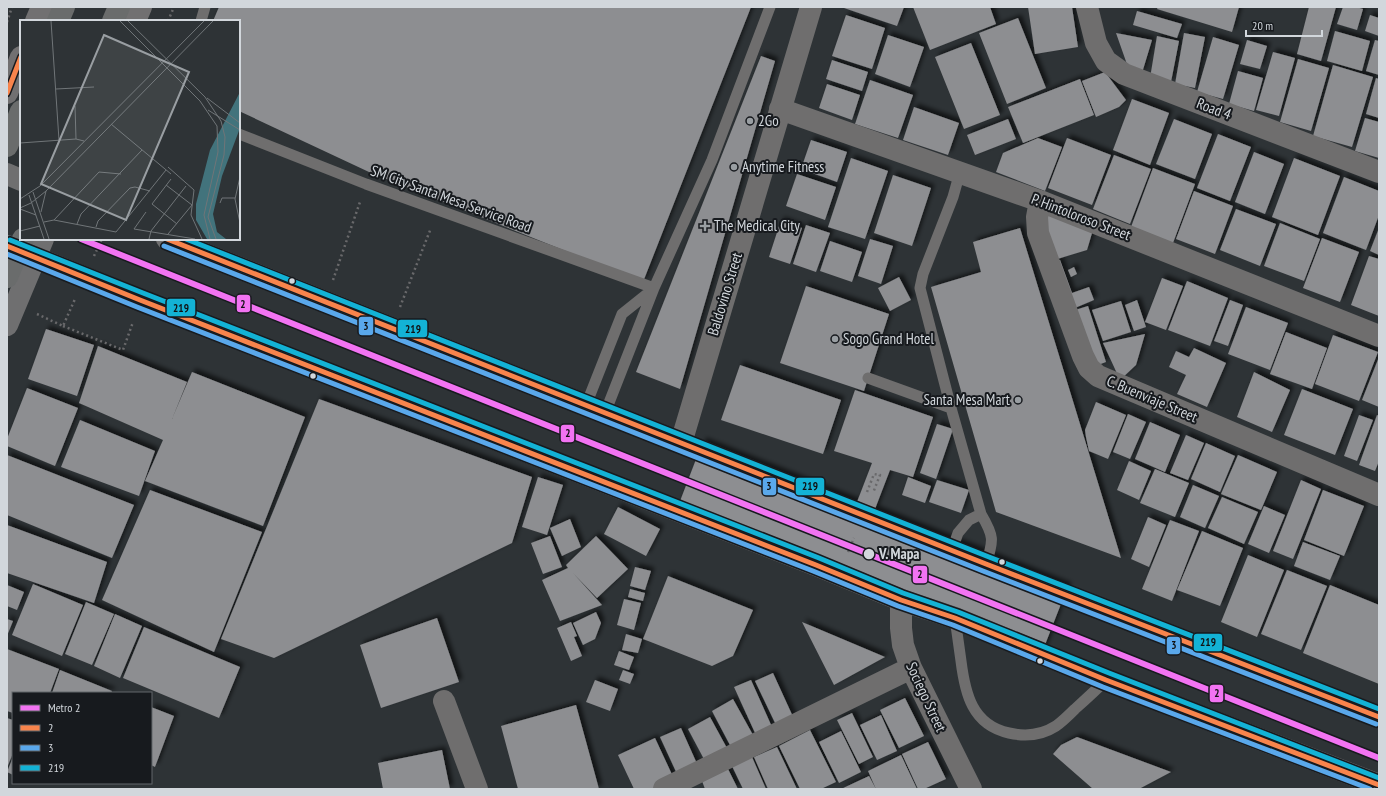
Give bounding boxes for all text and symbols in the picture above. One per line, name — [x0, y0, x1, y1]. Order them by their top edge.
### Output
scale bar — [1246, 12, 1322, 38]
text: 20 m — [1252, 18, 1273, 33]
inset map — [20, 20, 240, 240]
street label: Road 4 — [1194, 93, 1234, 124]
place label: 2Go — [758, 111, 779, 130]
marker: 2Go — [745, 116, 755, 126]
place label: Anytime Fitness — [742, 157, 824, 176]
street label: SM City Santa Mesa Service Road — [368, 161, 534, 237]
marker: Anytime Fitness — [729, 162, 739, 172]
street label: P. Hintoloroso Street — [1029, 189, 1133, 244]
place label: The Medical City — [714, 216, 800, 235]
marker: The Medical City — [699, 220, 711, 232]
street label: Baldovino Street — [703, 250, 746, 338]
unlabelled marker — [287, 276, 297, 286]
line badge: 2 — [236, 294, 251, 313]
text: 2 — [240, 297, 246, 311]
line badge: 219 — [166, 298, 196, 317]
text: 219 — [173, 301, 189, 315]
line badge: 3 — [358, 316, 374, 336]
text: 3 — [363, 319, 369, 333]
line badge: 219 — [397, 319, 428, 338]
text: 219 — [405, 322, 421, 336]
place label: Sogo Grand Hotel — [843, 329, 935, 348]
marker: Sogo Grand Hotel — [830, 334, 840, 344]
unlabelled marker — [308, 371, 318, 381]
street label: C. Buenviaje Street — [1104, 371, 1200, 426]
place label: Santa Mesa Mart — [924, 390, 1010, 409]
marker: Santa Mesa Mart — [1013, 395, 1023, 405]
line badge: 2 — [560, 424, 575, 443]
text: 2 — [565, 426, 571, 440]
line badge: 3 — [762, 477, 777, 496]
line badge: 219 — [795, 477, 825, 496]
text: 3 — [766, 479, 772, 493]
text: 219 — [802, 479, 818, 493]
place label: V. Mapa — [878, 544, 920, 563]
marker: V. Mapa — [862, 547, 876, 561]
unlabelled marker — [997, 557, 1007, 567]
line badge: 2 — [912, 565, 928, 584]
text: 2 — [917, 567, 923, 581]
line badge: 219 — [1193, 633, 1223, 652]
text: 219 — [1200, 635, 1216, 649]
line badge: 3 — [1166, 636, 1181, 655]
text: 3 — [1171, 638, 1177, 652]
unlabelled marker — [1035, 656, 1045, 666]
street label: Sociego Street — [902, 659, 951, 735]
line badge: 2 — [1209, 684, 1224, 703]
text: 2 — [1214, 686, 1220, 700]
legend — [12, 692, 152, 784]
text: Metro 2 — [48, 700, 80, 715]
text: 2 — [48, 720, 53, 735]
text: 3 — [48, 740, 53, 755]
text: 219 — [48, 760, 64, 775]

